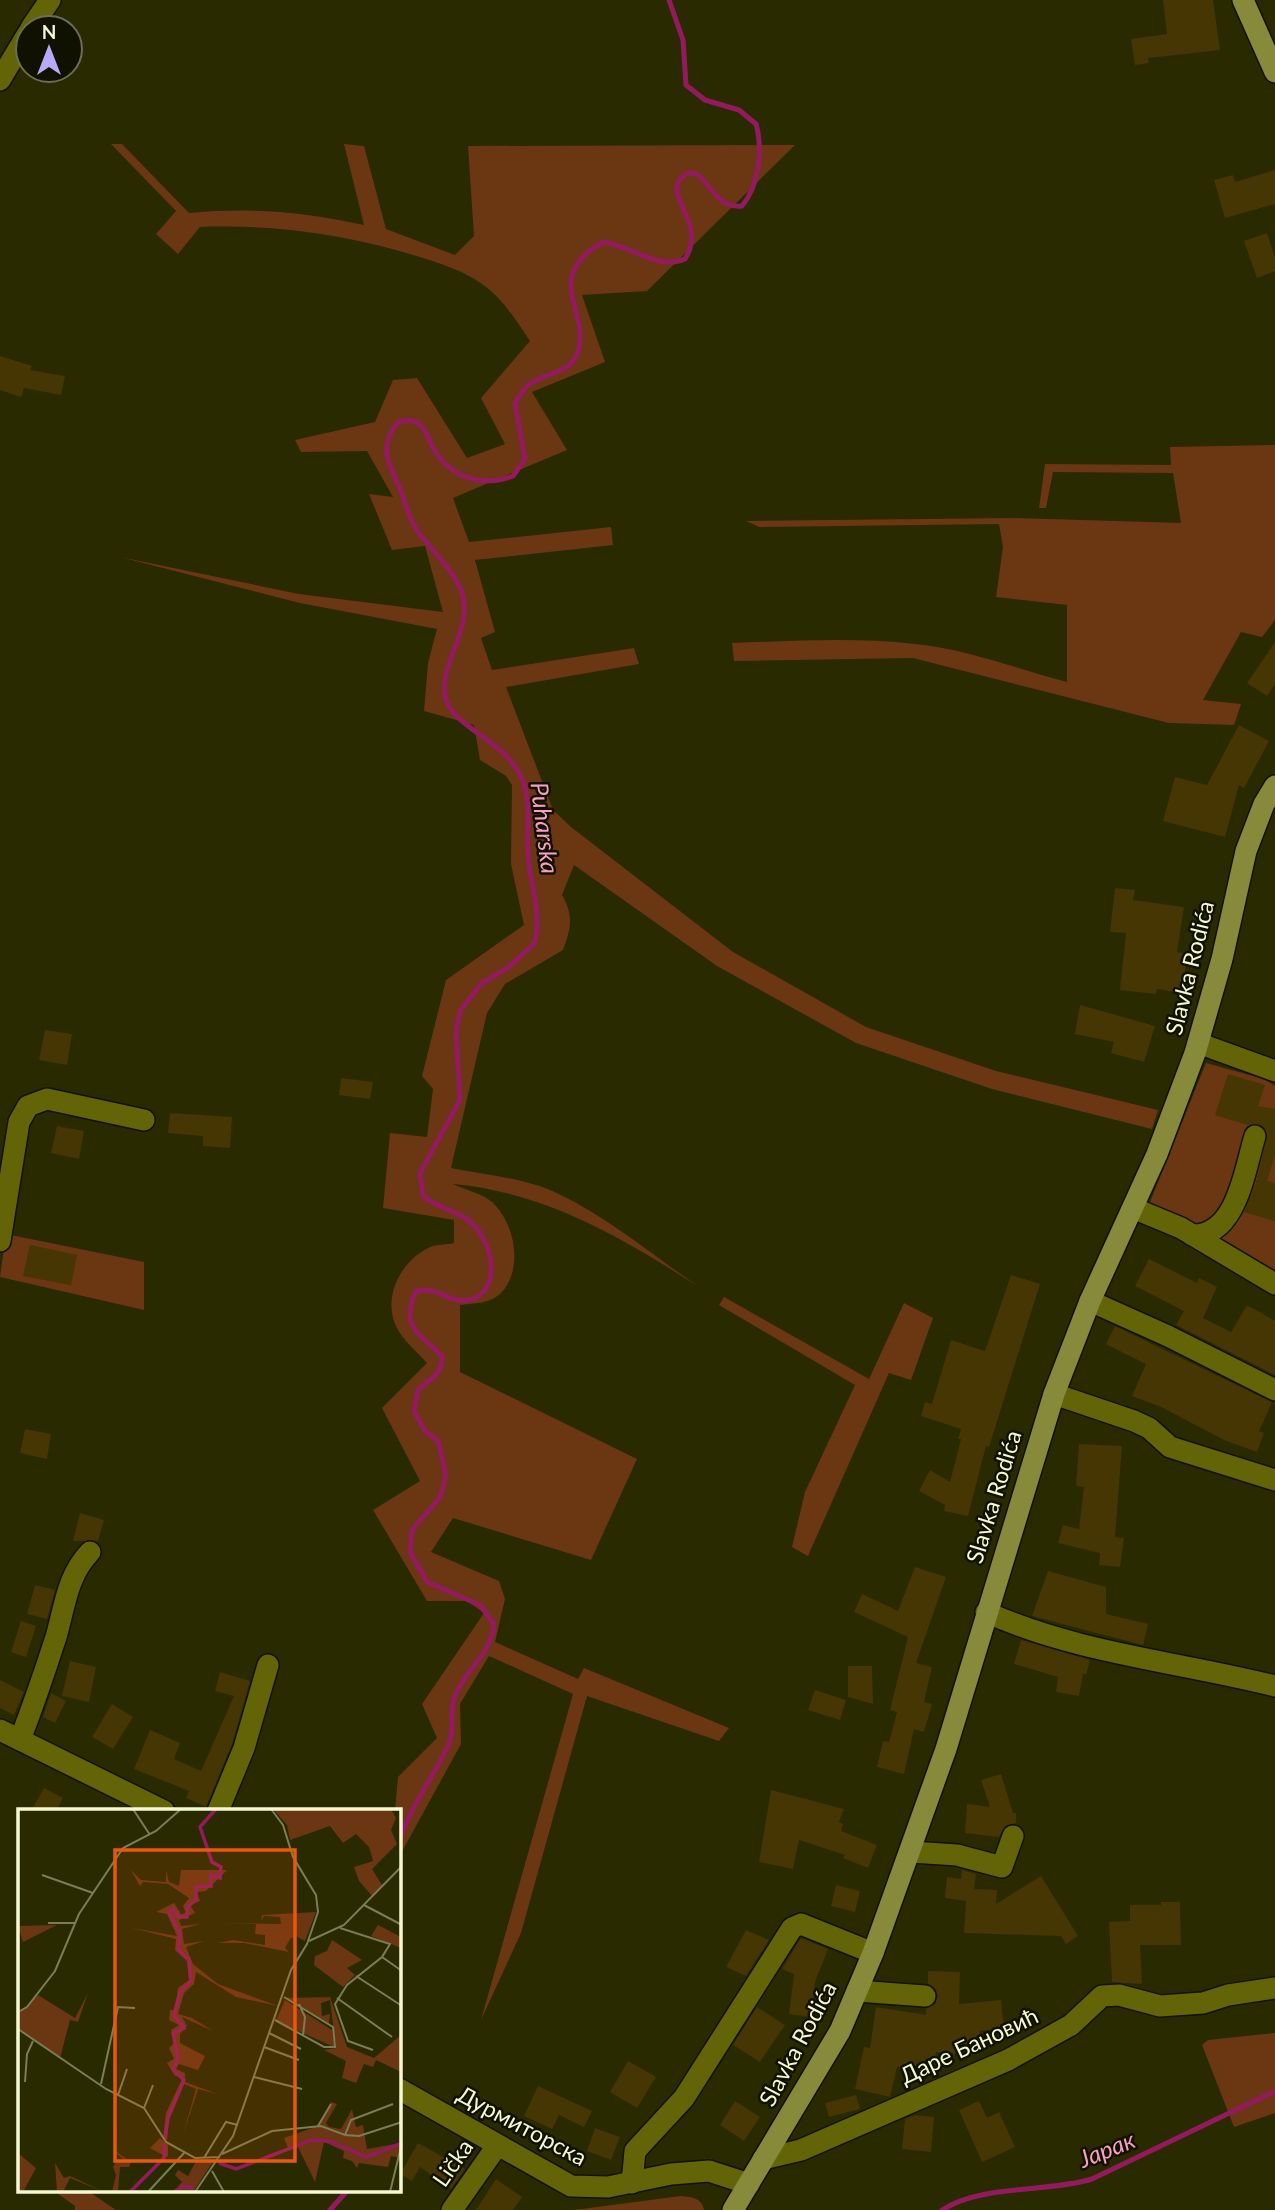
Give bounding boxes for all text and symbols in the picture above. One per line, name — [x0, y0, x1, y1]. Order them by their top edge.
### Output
north arrow — [14, 14, 84, 84]
text: N — [42, 20, 56, 43]
water label: Puharska — [525, 780, 565, 875]
street label: Slavka Rodića — [1159, 898, 1219, 1038]
street label: Slavka Rodića — [960, 1427, 1027, 1566]
inset map — [18, 1809, 401, 2192]
street label: Slavka Rodića — [753, 1976, 842, 2111]
street label: Даре Бановић — [895, 2001, 1042, 2089]
street label: Дурмиторска — [453, 2079, 592, 2171]
water label: Јарак — [1073, 2124, 1139, 2173]
street label: Lička — [426, 2133, 478, 2192]

